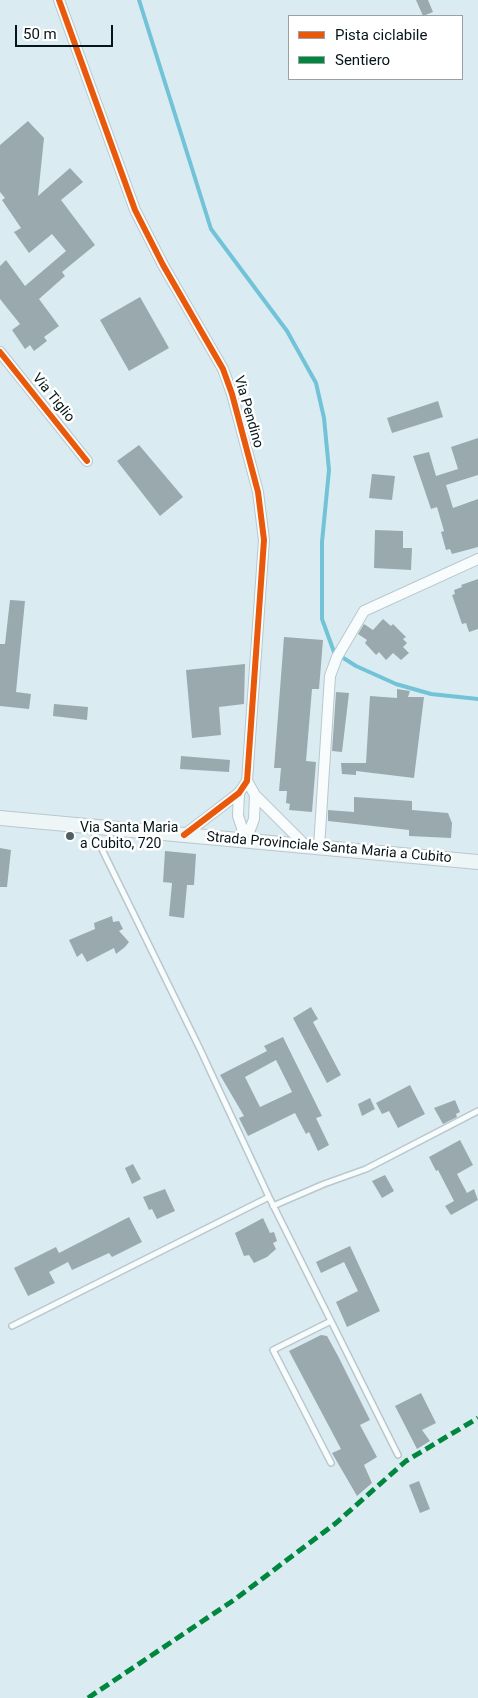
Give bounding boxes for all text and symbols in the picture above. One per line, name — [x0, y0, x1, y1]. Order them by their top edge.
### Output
scale bar — [18, 15, 115, 47]
legend — [288, 15, 463, 80]
text: 50 m — [23, 25, 57, 43]
text: Pista ciclabile — [335, 26, 427, 44]
text: Sentiero — [335, 51, 390, 69]
street label: Via Tiglio — [28, 370, 78, 426]
street label: Via Pendino — [230, 374, 266, 450]
place label: Via Santa Maria a Cubito, 720 — [80, 820, 178, 852]
street label: Strada Provinciale Santa Maria a Cubito — [206, 829, 452, 867]
marker: Via Santa Maria a Cubito, 720 — [64, 830, 76, 842]

